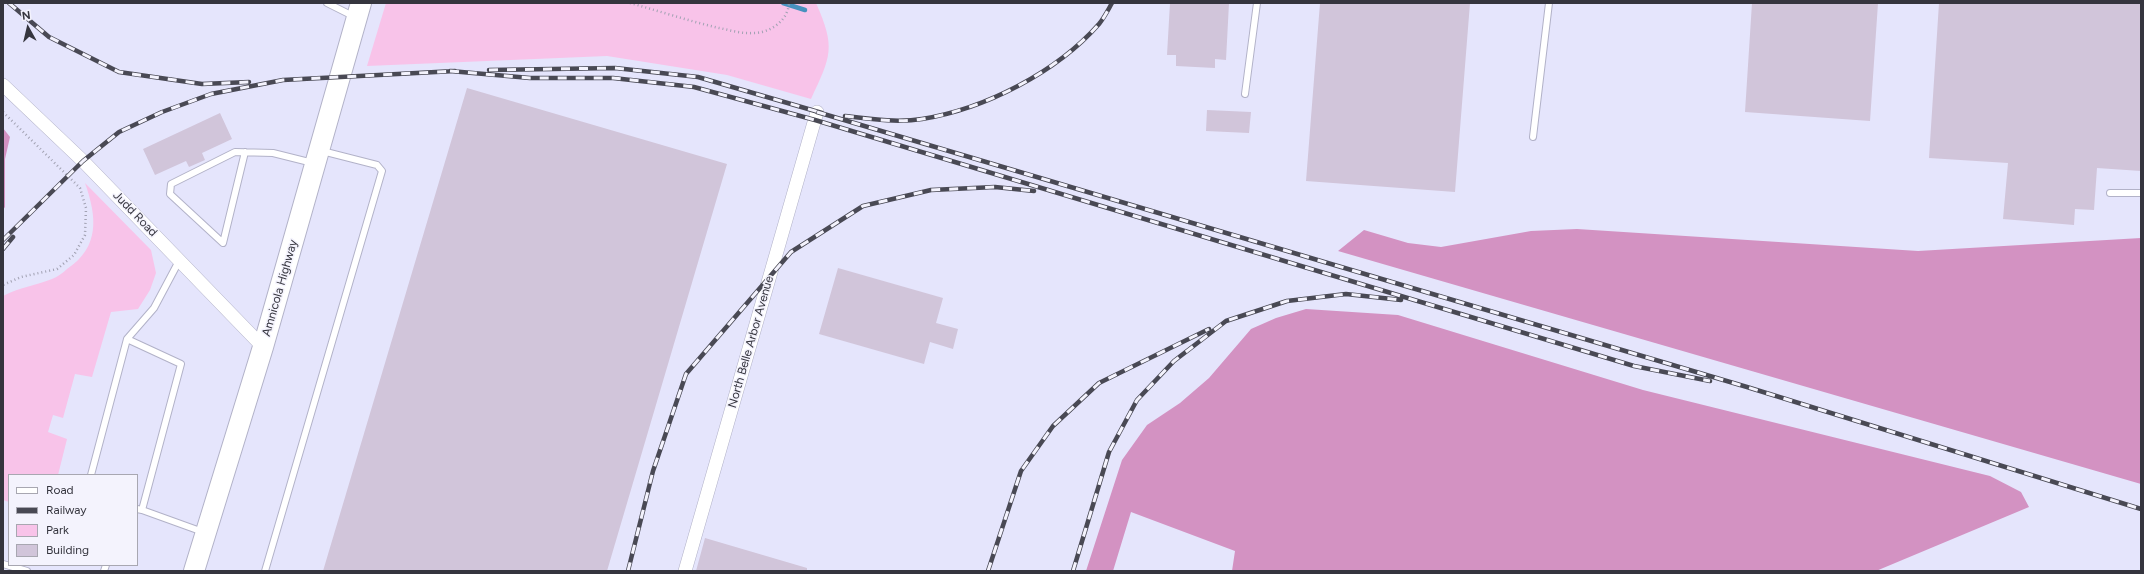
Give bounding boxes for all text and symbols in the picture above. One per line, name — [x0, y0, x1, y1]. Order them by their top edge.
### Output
north arrow — [8, 8, 48, 48]
text: N — [21, 9, 31, 23]
street label: Judd Road — [110, 188, 160, 240]
street label: Amnicola Highway — [259, 238, 301, 338]
street label: North Belle Arbor Avenue — [725, 274, 777, 410]
legend — [8, 474, 138, 566]
text: Road — [46, 483, 74, 497]
text: Railway — [46, 503, 87, 517]
text: Park — [46, 523, 69, 537]
text: Building — [46, 543, 89, 557]

